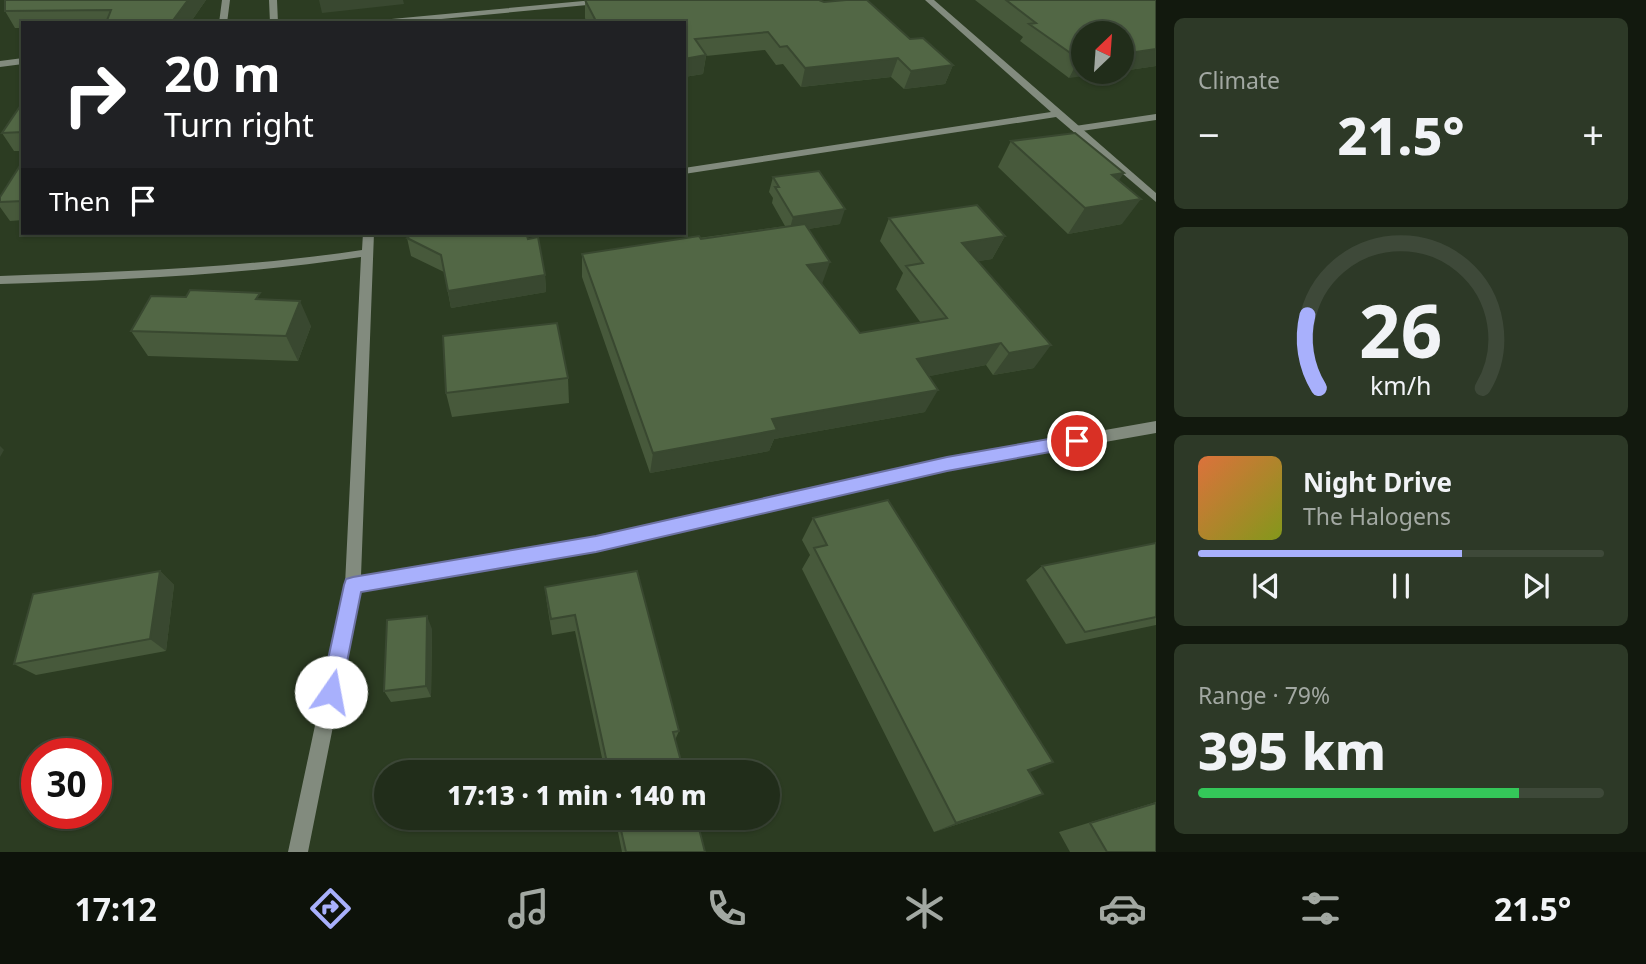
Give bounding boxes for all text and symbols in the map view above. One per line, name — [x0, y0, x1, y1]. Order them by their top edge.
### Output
north arrow — [1071, 21, 1134, 84]
map controls — [1071, 21, 1134, 84]
text: 20 m — [164, 40, 281, 106]
icon: right — [49, 49, 140, 140]
text: Climate — [1198, 64, 1280, 96]
text: 21.5° — [1338, 99, 1464, 170]
text: Turn right — [164, 103, 314, 146]
text: − — [1198, 108, 1220, 160]
text: + — [1582, 108, 1604, 160]
icon: arrive — [124, 182, 162, 220]
text: Then — [49, 183, 110, 219]
text: 26 — [1359, 280, 1443, 379]
text: km/h — [1370, 368, 1432, 402]
pin — [1047, 411, 1107, 471]
icon: arrive — [1058, 422, 1096, 460]
text: Night Drive — [1303, 464, 1452, 500]
text: The Halogens — [1303, 500, 1451, 532]
icon: previous — [1247, 567, 1285, 605]
icon: pause — [1382, 567, 1420, 605]
icon: next — [1517, 567, 1555, 605]
position arrow — [294, 655, 368, 729]
text: Range · 79% — [1198, 679, 1330, 711]
text: 395 km — [1198, 714, 1386, 785]
speed limit sign: 30 — [21, 738, 112, 829]
text: 17:13 · 1 min · 140 m — [447, 777, 707, 813]
icon: directions — [306, 884, 355, 933]
icon: music — [504, 884, 553, 933]
icon: phone — [702, 884, 751, 933]
icon: climate — [900, 884, 949, 933]
icon: car — [1098, 884, 1147, 933]
icon: filters — [1296, 884, 1345, 933]
text: 17:12 — [75, 887, 157, 930]
text: 21.5° — [1494, 887, 1571, 930]

